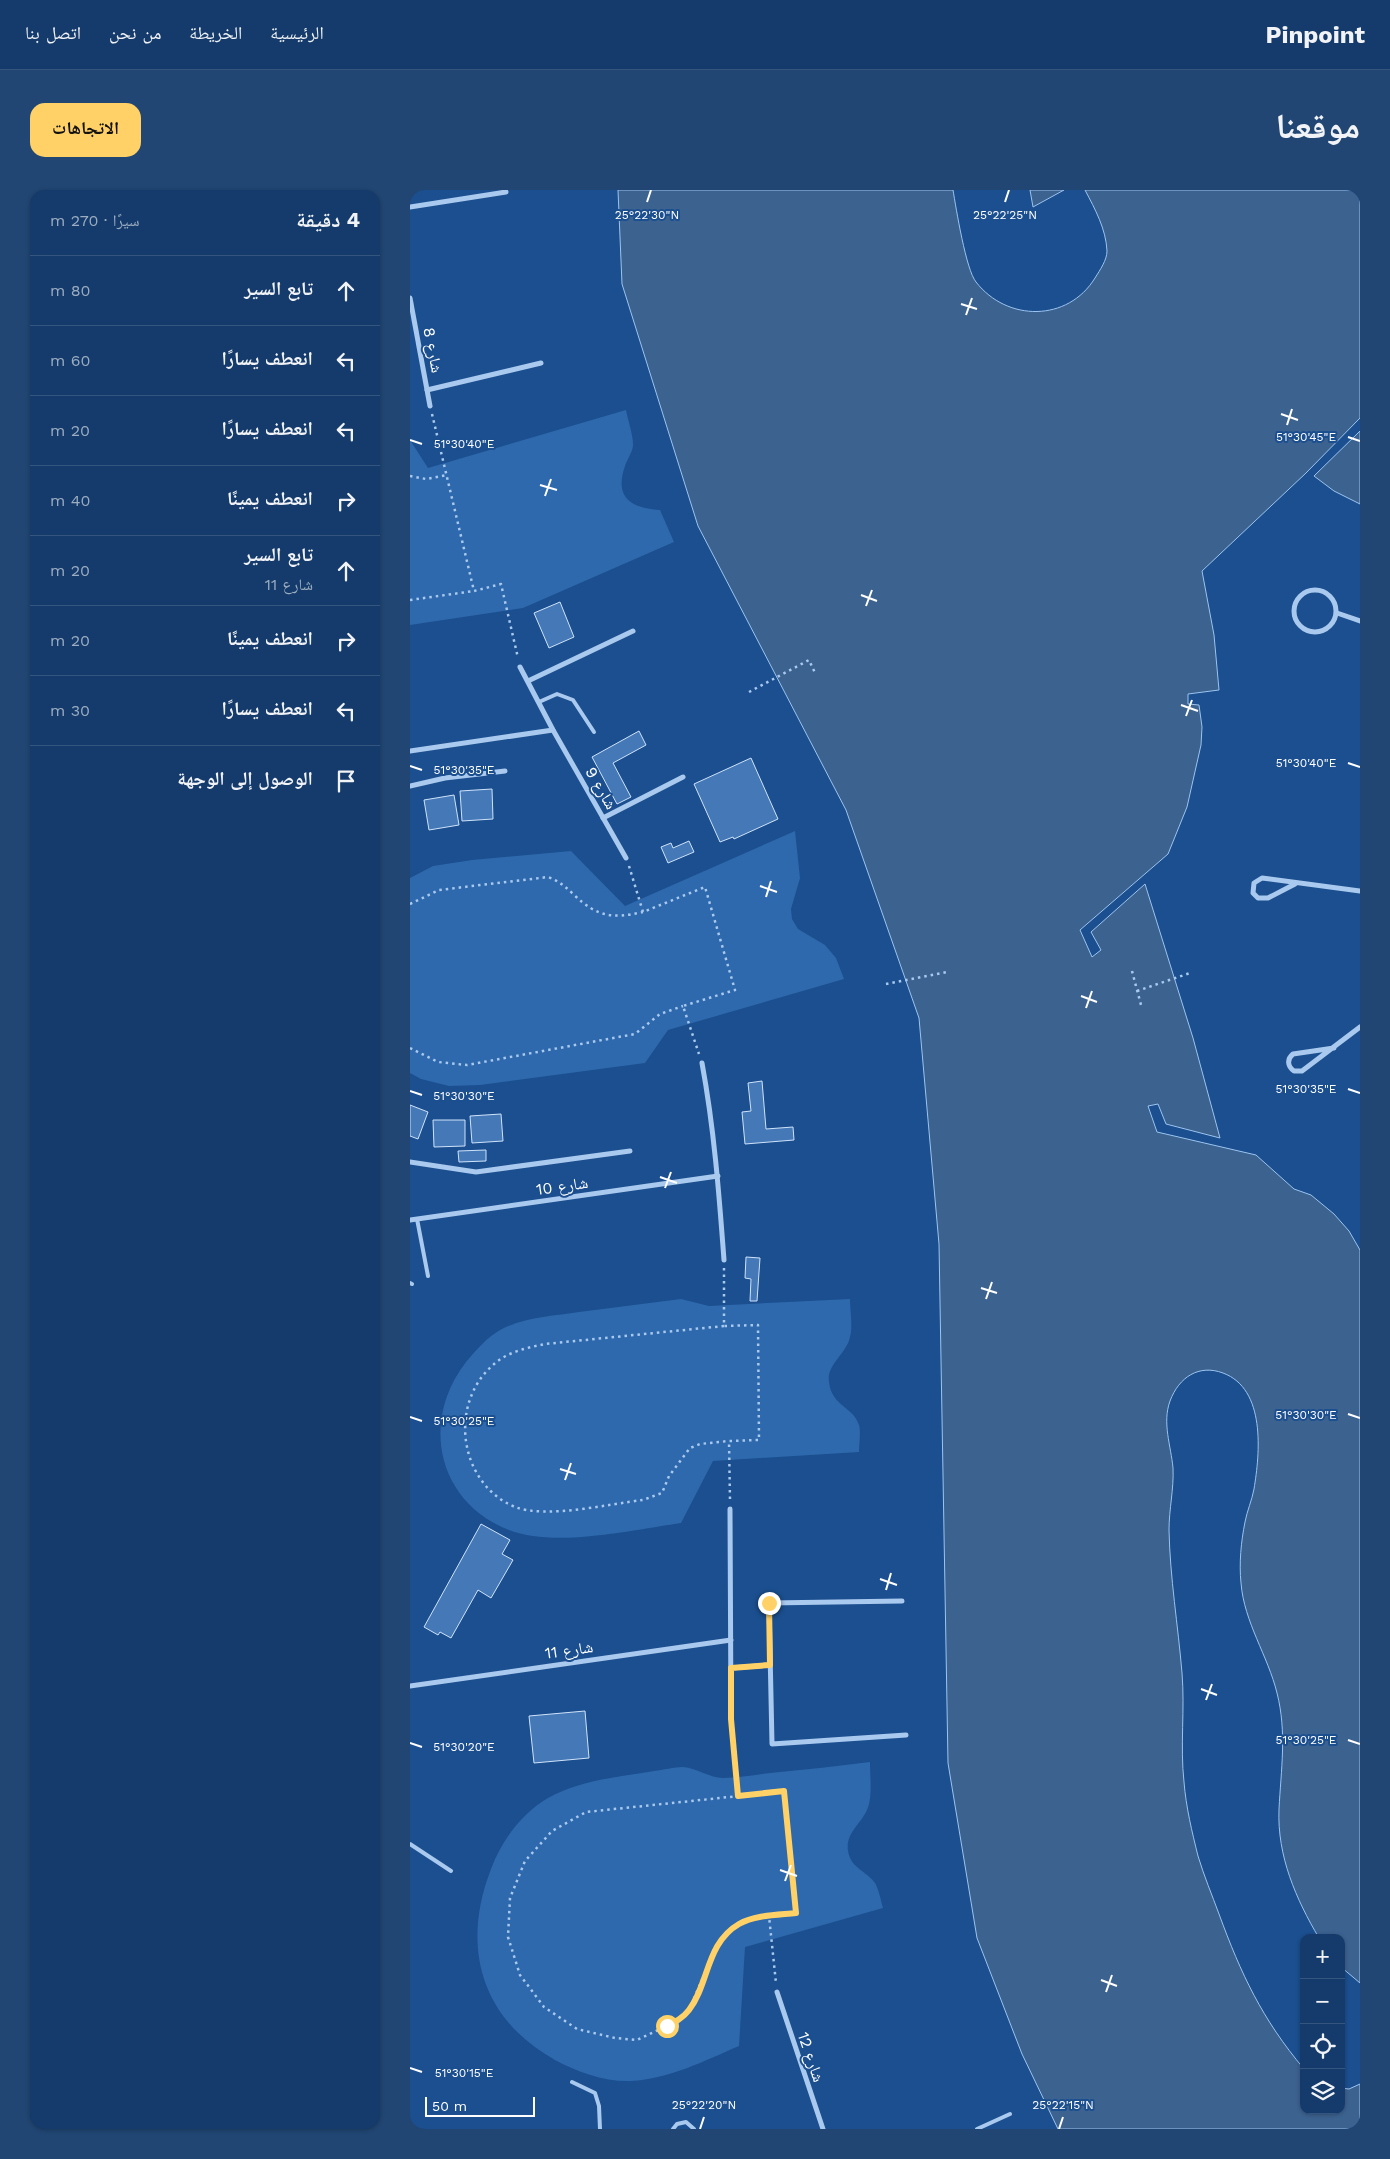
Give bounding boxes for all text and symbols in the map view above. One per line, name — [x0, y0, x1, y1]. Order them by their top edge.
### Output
text: Pinpoint — [1265, 21, 1365, 49]
text: اتصل بنا — [25, 22, 81, 43]
text: من نحن — [109, 22, 161, 43]
text: الخريطة — [189, 22, 242, 43]
text: الرئيسية — [270, 22, 324, 43]
button: الاتجاهات — [30, 103, 141, 157]
text: موقعنا — [1275, 105, 1360, 147]
text: 4 دقيقة — [296, 207, 360, 232]
text: 25°22'30"N — [615, 208, 679, 222]
text: 25°22'25"N — [973, 208, 1037, 222]
text: سيرًا · 270 m — [50, 211, 139, 230]
text: تابع السير — [244, 277, 313, 300]
icon: ahead — [332, 277, 360, 305]
text: 80 m — [50, 281, 91, 300]
street label: شارع 8 — [418, 326, 447, 374]
text: انعطف يسارًا — [221, 347, 313, 370]
icon: left — [332, 347, 360, 375]
text: 60 m — [50, 351, 90, 370]
text: انعطف يسارًا — [221, 417, 313, 440]
icon: left — [332, 417, 360, 445]
text: 20 m — [50, 421, 90, 440]
text: 51°30'45"E — [1276, 430, 1336, 444]
text: 51°30'40"E — [434, 437, 495, 451]
text: انعطف يمينًا — [227, 487, 313, 510]
icon: right — [332, 487, 360, 515]
text: 40 m — [50, 491, 90, 510]
text: تابع السير — [244, 543, 313, 566]
icon: ahead — [332, 557, 360, 585]
text: 20 m — [50, 561, 90, 580]
text: شارع 11 — [265, 575, 313, 594]
text: انعطف يمينًا — [227, 627, 313, 650]
icon: right — [332, 627, 360, 655]
text: 20 m — [50, 631, 90, 650]
text: انعطف يسارًا — [221, 697, 313, 720]
icon: left — [332, 697, 360, 725]
text: 30 m — [50, 701, 90, 720]
text: 51°30'40"E — [1276, 756, 1337, 770]
text: 51°30'35"E — [434, 763, 495, 777]
street label: شارع 9 — [580, 763, 621, 813]
text: الوصول إلى الوجهة — [177, 767, 313, 790]
icon: arrive — [332, 767, 360, 795]
text: 51°30'35"E — [1276, 1082, 1337, 1096]
text: 51°30'30"E — [433, 1089, 495, 1103]
street label: شارع 10 — [535, 1173, 589, 1200]
text: 51°30'30"E — [1275, 1408, 1337, 1422]
text: 51°30'25"E — [434, 1414, 495, 1428]
route end — [758, 1592, 781, 1615]
street label: شارع 11 — [544, 1637, 594, 1664]
text: 51°30'25"E — [1276, 1733, 1337, 1747]
text: 51°30'20"E — [433, 1740, 495, 1754]
map controls — [1300, 1934, 1345, 2114]
button: + — [1300, 1934, 1345, 1979]
button: − — [1300, 1979, 1345, 2024]
route start — [656, 2015, 679, 2038]
button: locate — [1300, 2024, 1345, 2069]
street label: شارع 12 — [793, 2030, 828, 2085]
text: 51°30'15"E — [435, 2066, 494, 2080]
button: layers — [1300, 2069, 1345, 2114]
scale bar — [425, 2094, 535, 2117]
text: 50 m — [432, 2098, 467, 2114]
text: 25°22'20"N — [672, 2098, 736, 2112]
text: 25°22'15"N — [1032, 2098, 1094, 2112]

